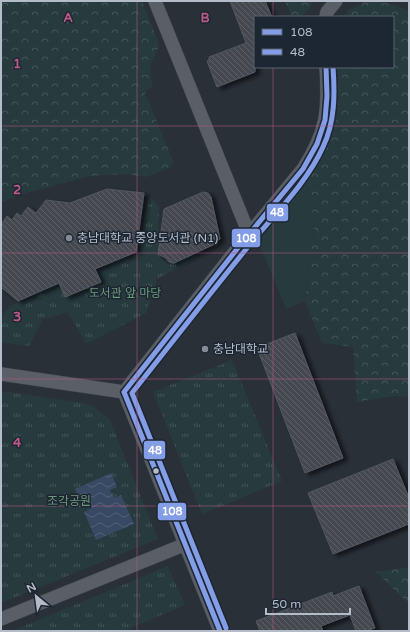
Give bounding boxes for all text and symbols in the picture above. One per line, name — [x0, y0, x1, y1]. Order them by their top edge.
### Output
text: A — [63, 10, 73, 26]
text: B — [200, 10, 210, 26]
legend — [254, 16, 394, 68]
text: 108 — [290, 25, 313, 39]
text: 48 — [290, 45, 305, 59]
text: 1 — [13, 56, 21, 72]
text: 2 — [13, 182, 21, 198]
line badge: 48 — [266, 203, 289, 222]
text: 48 — [270, 206, 284, 219]
line badge: 108 — [231, 228, 261, 248]
place label: 충남대학교 중앙도서관 (N1) — [77, 231, 219, 245]
text: 108 — [236, 232, 256, 245]
marker: 충남대학교 중앙도서관 (N1) — [64, 233, 74, 243]
park label: 도서관 앞 마당 — [89, 286, 161, 300]
text: 3 — [13, 309, 21, 325]
place label: 충남대학교 — [213, 342, 268, 356]
marker: 충남대학교 — [200, 344, 210, 354]
text: 4 — [13, 435, 22, 451]
line badge: 48 — [143, 440, 166, 460]
text: 48 — [148, 444, 162, 457]
unlabelled marker — [151, 466, 161, 476]
park label: 조각공원 — [47, 494, 91, 508]
line badge: 108 — [157, 502, 187, 521]
text: 108 — [162, 505, 182, 518]
north arrow — [16, 576, 56, 616]
text: N — [24, 580, 38, 596]
scale bar — [266, 590, 350, 616]
text: 50 m — [272, 597, 301, 611]

